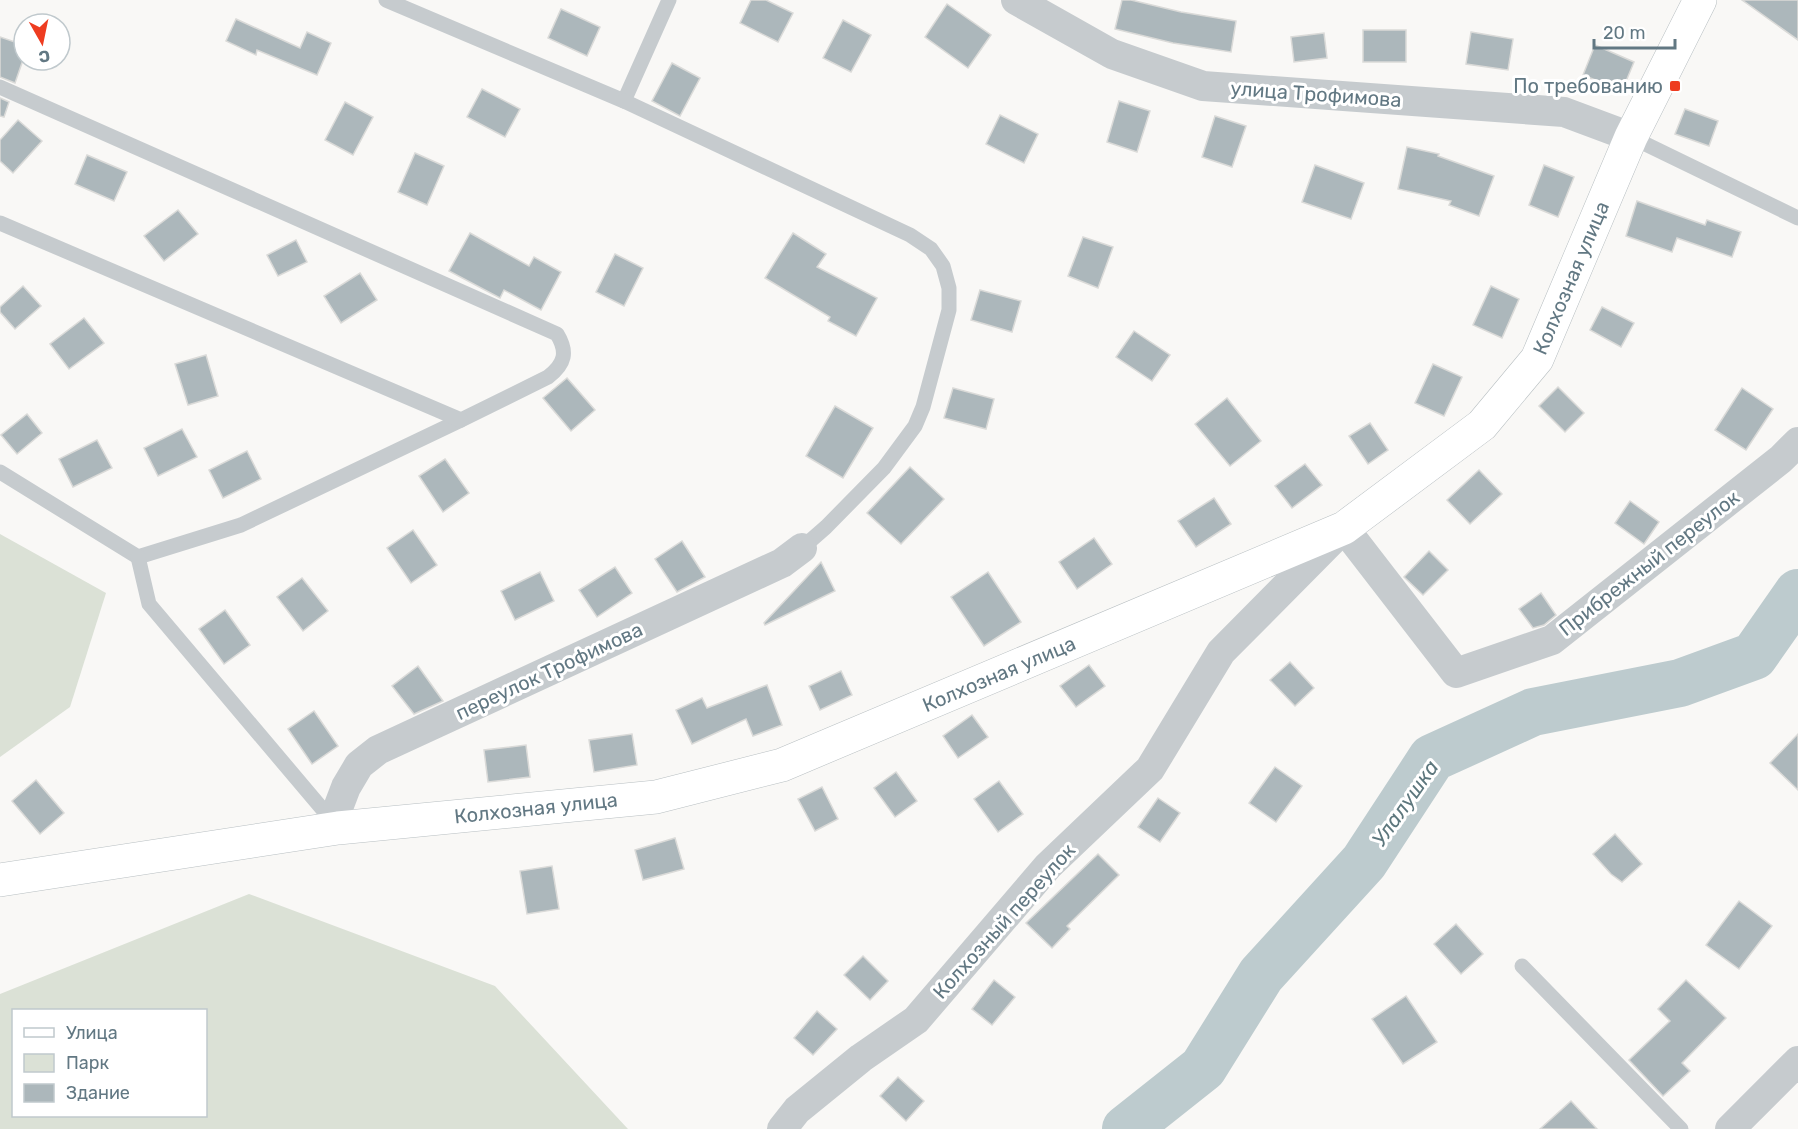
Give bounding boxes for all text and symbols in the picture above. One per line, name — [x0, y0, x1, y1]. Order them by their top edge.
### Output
north arrow — [12, 12, 72, 72]
scale bar — [1594, 12, 1675, 50]
text: 20 m — [1603, 22, 1645, 44]
text: С — [37, 46, 51, 67]
place label: По требованию — [1513, 74, 1663, 98]
street label: улица Трофимова — [1230, 76, 1402, 112]
marker: По требованию — [1668, 79, 1682, 93]
street label: Колхозная улица — [1528, 198, 1614, 358]
street label: Прибрежный переулок — [1554, 485, 1744, 641]
street label: переулок Трофимова — [452, 617, 646, 725]
street label: Колхозная улица — [919, 631, 1079, 717]
water label: Улалушка — [1366, 755, 1444, 851]
street label: Колхозная улица — [453, 787, 619, 829]
street label: Колхозный переулок — [928, 838, 1080, 1004]
legend — [12, 1009, 207, 1117]
text: Улица — [66, 1022, 118, 1044]
text: Парк — [66, 1052, 110, 1074]
text: Здание — [66, 1082, 130, 1104]

